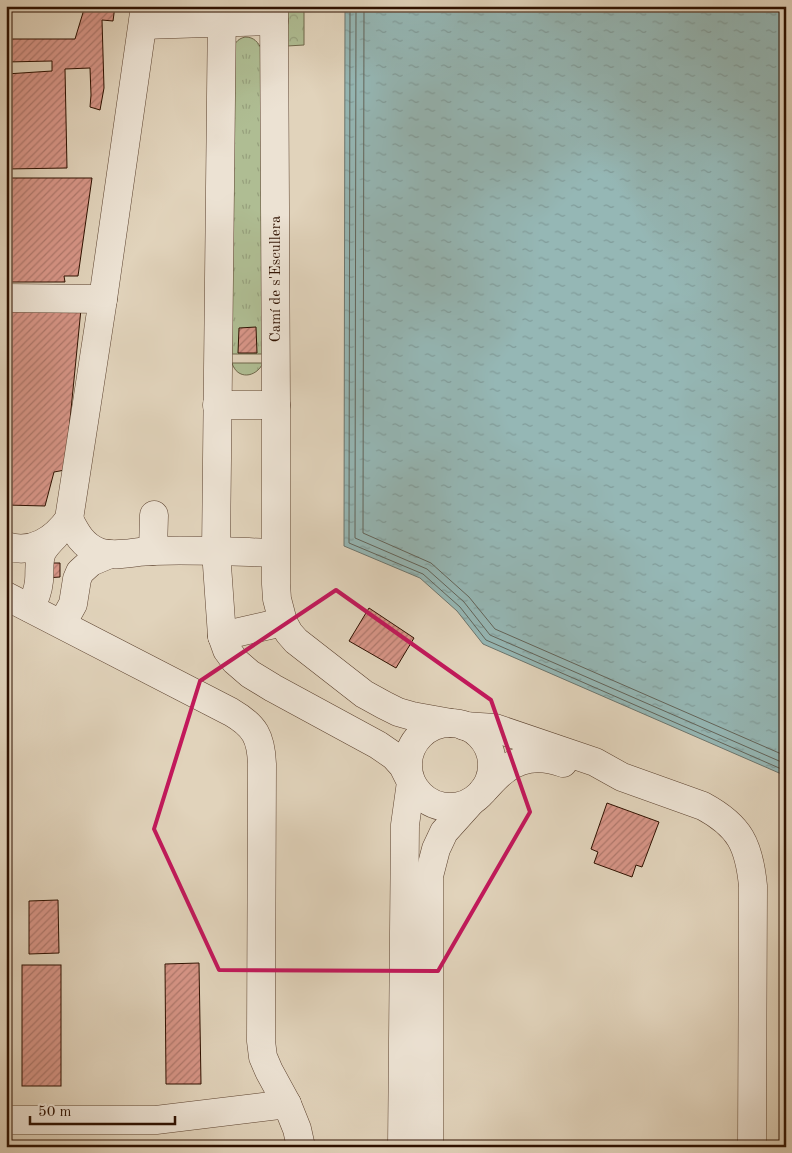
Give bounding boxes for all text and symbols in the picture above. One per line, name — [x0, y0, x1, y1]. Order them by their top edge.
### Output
street label: Camí de s'Escullera — [269, 215, 284, 342]
scale bar — [30, 1093, 175, 1125]
text: 50 m — [38, 1105, 72, 1120]

